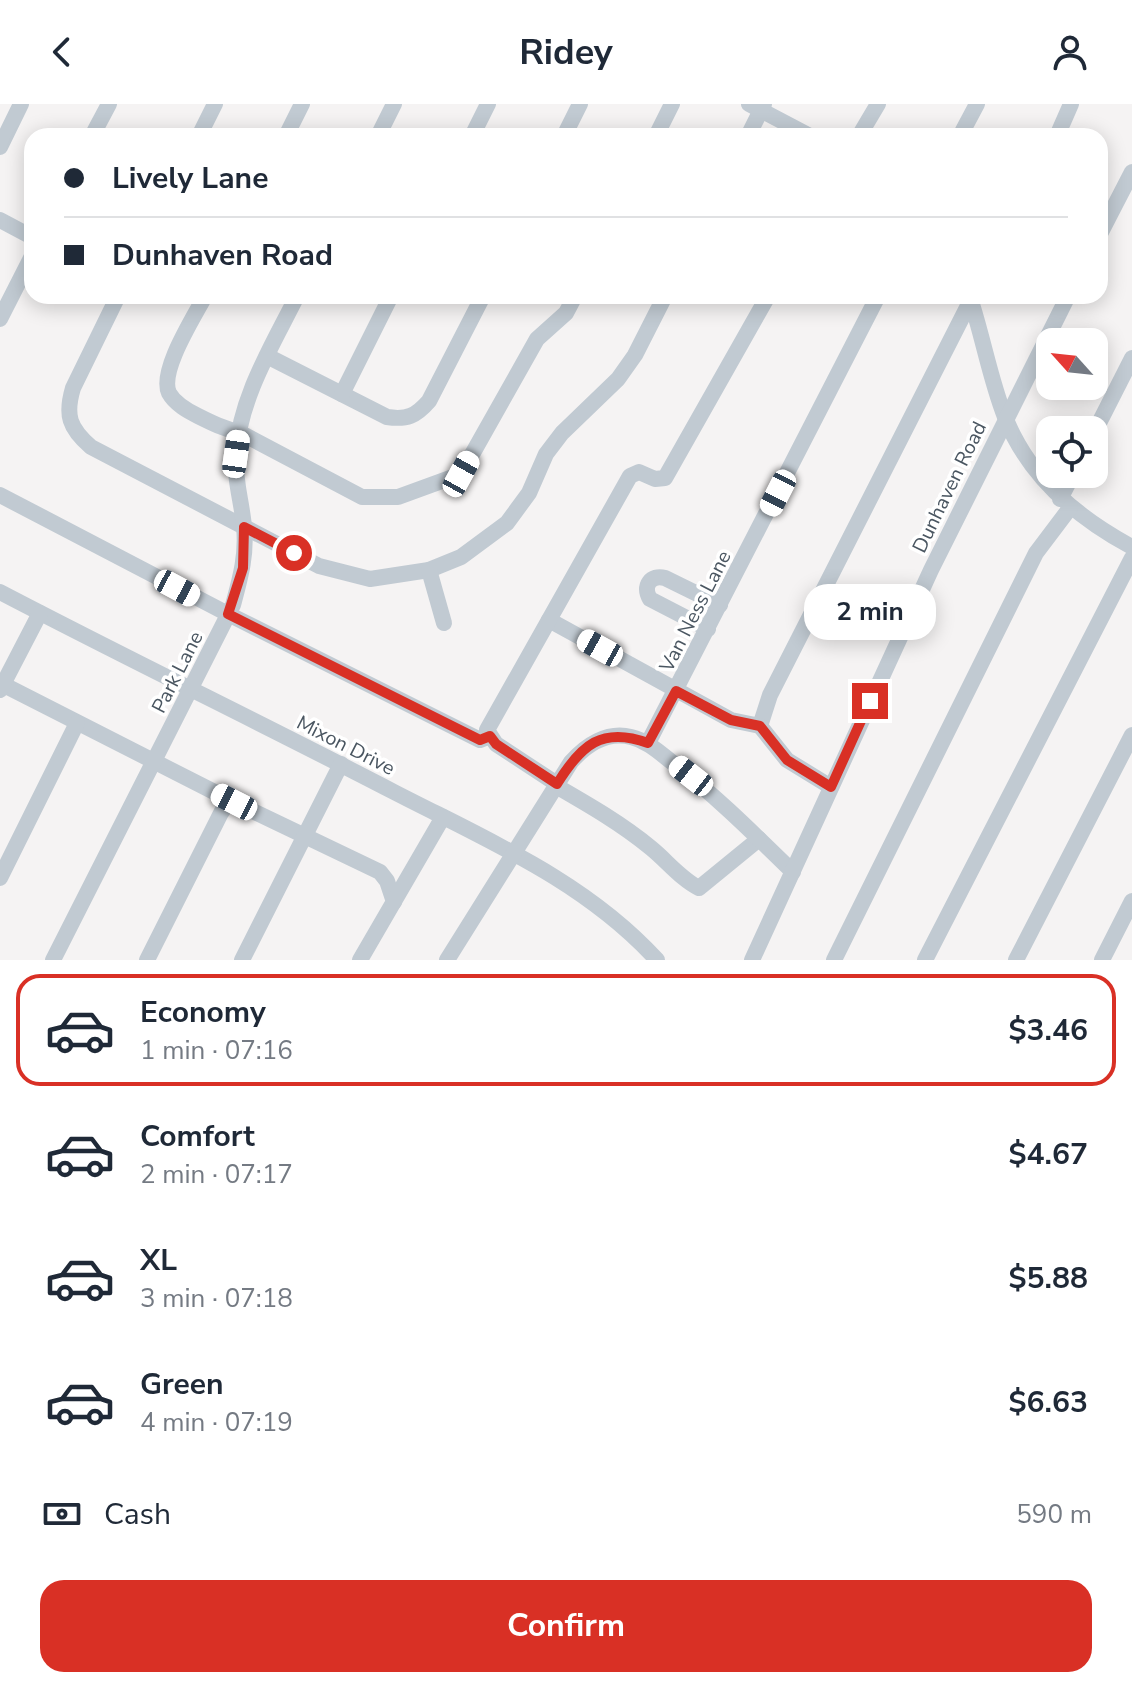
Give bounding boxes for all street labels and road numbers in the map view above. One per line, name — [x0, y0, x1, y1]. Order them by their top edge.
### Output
street label: Dunhaven Road — [906, 417, 993, 557]
street label: Van Ness Lane — [653, 546, 738, 678]
street label: Park Lane — [145, 627, 210, 718]
street label: Mixon Drive — [292, 709, 400, 782]

